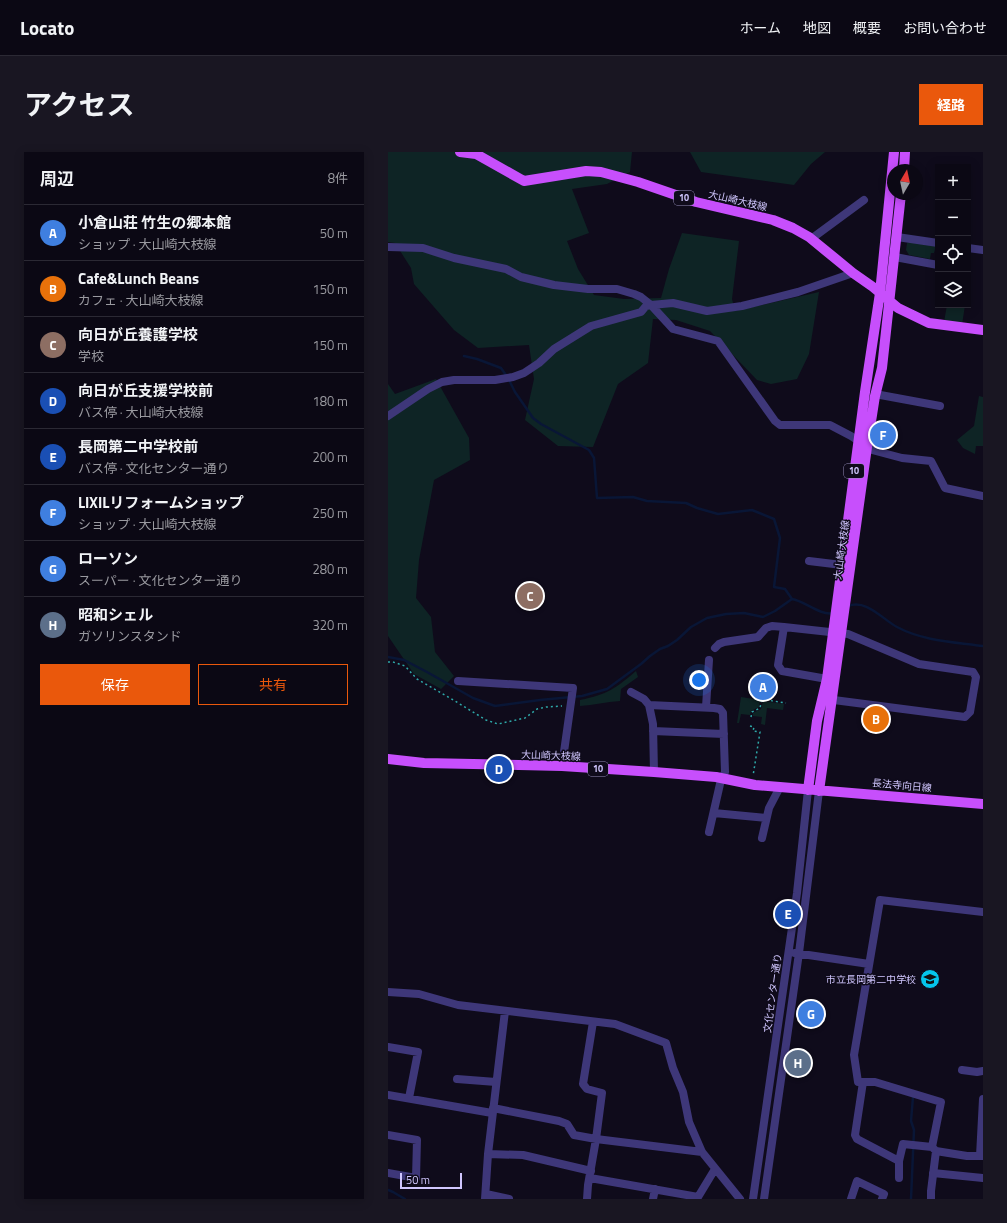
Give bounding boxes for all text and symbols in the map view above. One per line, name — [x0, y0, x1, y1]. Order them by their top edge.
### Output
text: Locato — [20, 13, 74, 42]
text: ホーム — [739, 17, 781, 38]
text: 地図 — [803, 17, 831, 38]
text: 概要 — [853, 17, 881, 38]
text: お問い合わせ — [903, 17, 987, 38]
text: アクセス — [24, 83, 135, 126]
button: 経路 — [919, 84, 983, 125]
north arrow — [887, 164, 923, 200]
map controls — [935, 164, 971, 308]
button: + — [935, 164, 971, 200]
text: 周辺 — [40, 166, 74, 192]
text: 8件 — [328, 168, 348, 188]
street label: 大山崎大枝線 — [707, 186, 769, 215]
road number: 10 — [674, 191, 694, 205]
button: − — [935, 200, 971, 236]
text: 小倉山荘 竹生の郷本館 — [78, 211, 231, 234]
text: A — [49, 223, 57, 243]
text: 50 m — [320, 223, 348, 243]
text: ショップ · 大山崎大枝線 — [78, 234, 217, 254]
button: locate — [935, 236, 971, 272]
text: Cafe&Lunch Beans — [78, 267, 199, 290]
button: layers — [935, 272, 971, 308]
text: B — [49, 279, 57, 299]
text: 150 m — [312, 279, 348, 299]
text: カフェ · 大山崎大枝線 — [78, 290, 204, 310]
text: 向日が丘養護学校 — [78, 323, 198, 346]
text: C — [49, 335, 57, 355]
text: 150 m — [312, 335, 348, 355]
text: 学校 — [78, 346, 104, 366]
text: 向日が丘支援学校前 — [78, 379, 213, 402]
text: D — [49, 391, 57, 411]
text: 180 m — [312, 391, 348, 411]
text: バス停 · 大山崎大枝線 — [78, 402, 204, 422]
pin: F — [870, 420, 896, 450]
text: 長岡第二中学校前 — [78, 435, 198, 458]
text: E — [49, 447, 57, 467]
text: 200 m — [312, 447, 348, 467]
text: バス停 · 文化センター通り — [78, 458, 230, 478]
road number: 10 — [844, 464, 864, 478]
text: LIXILリフォームショップ — [78, 491, 244, 514]
text: F — [50, 503, 56, 523]
text: 250 m — [312, 503, 348, 523]
text: ショップ · 大山崎大枝線 — [78, 514, 217, 534]
street label: 大山崎大枝線 — [830, 519, 853, 581]
text: ローソン — [78, 547, 138, 570]
text: G — [49, 559, 57, 579]
text: 280 m — [312, 559, 348, 579]
text: スーパー · 文化センター通り — [78, 570, 242, 590]
pin: C — [517, 581, 543, 611]
text: 昭和シェル — [78, 603, 153, 626]
text: H — [49, 615, 57, 635]
text: 320 m — [312, 615, 348, 635]
text: ガソリンスタンド — [78, 626, 182, 646]
button: 保存 — [40, 664, 190, 705]
button: 共有 — [198, 664, 348, 705]
your location — [689, 670, 709, 690]
pin: A — [750, 672, 776, 702]
pin: B — [863, 704, 889, 734]
street label: 大山崎大枝線 — [521, 747, 581, 764]
pin: D — [486, 754, 512, 784]
road number: 10 — [588, 762, 608, 776]
street label: 長法寺向日線 — [871, 775, 932, 796]
pin: E — [775, 899, 801, 929]
street label: 文化センター通り — [760, 952, 785, 1034]
school or university icon: 市立長岡第二中学校 — [919, 968, 941, 990]
place label: 市立長岡第二中学校 — [826, 972, 916, 987]
pin: G — [798, 999, 824, 1029]
pin: H — [785, 1048, 811, 1078]
scale bar — [400, 1171, 462, 1190]
text: 50 m — [406, 1172, 430, 1188]

